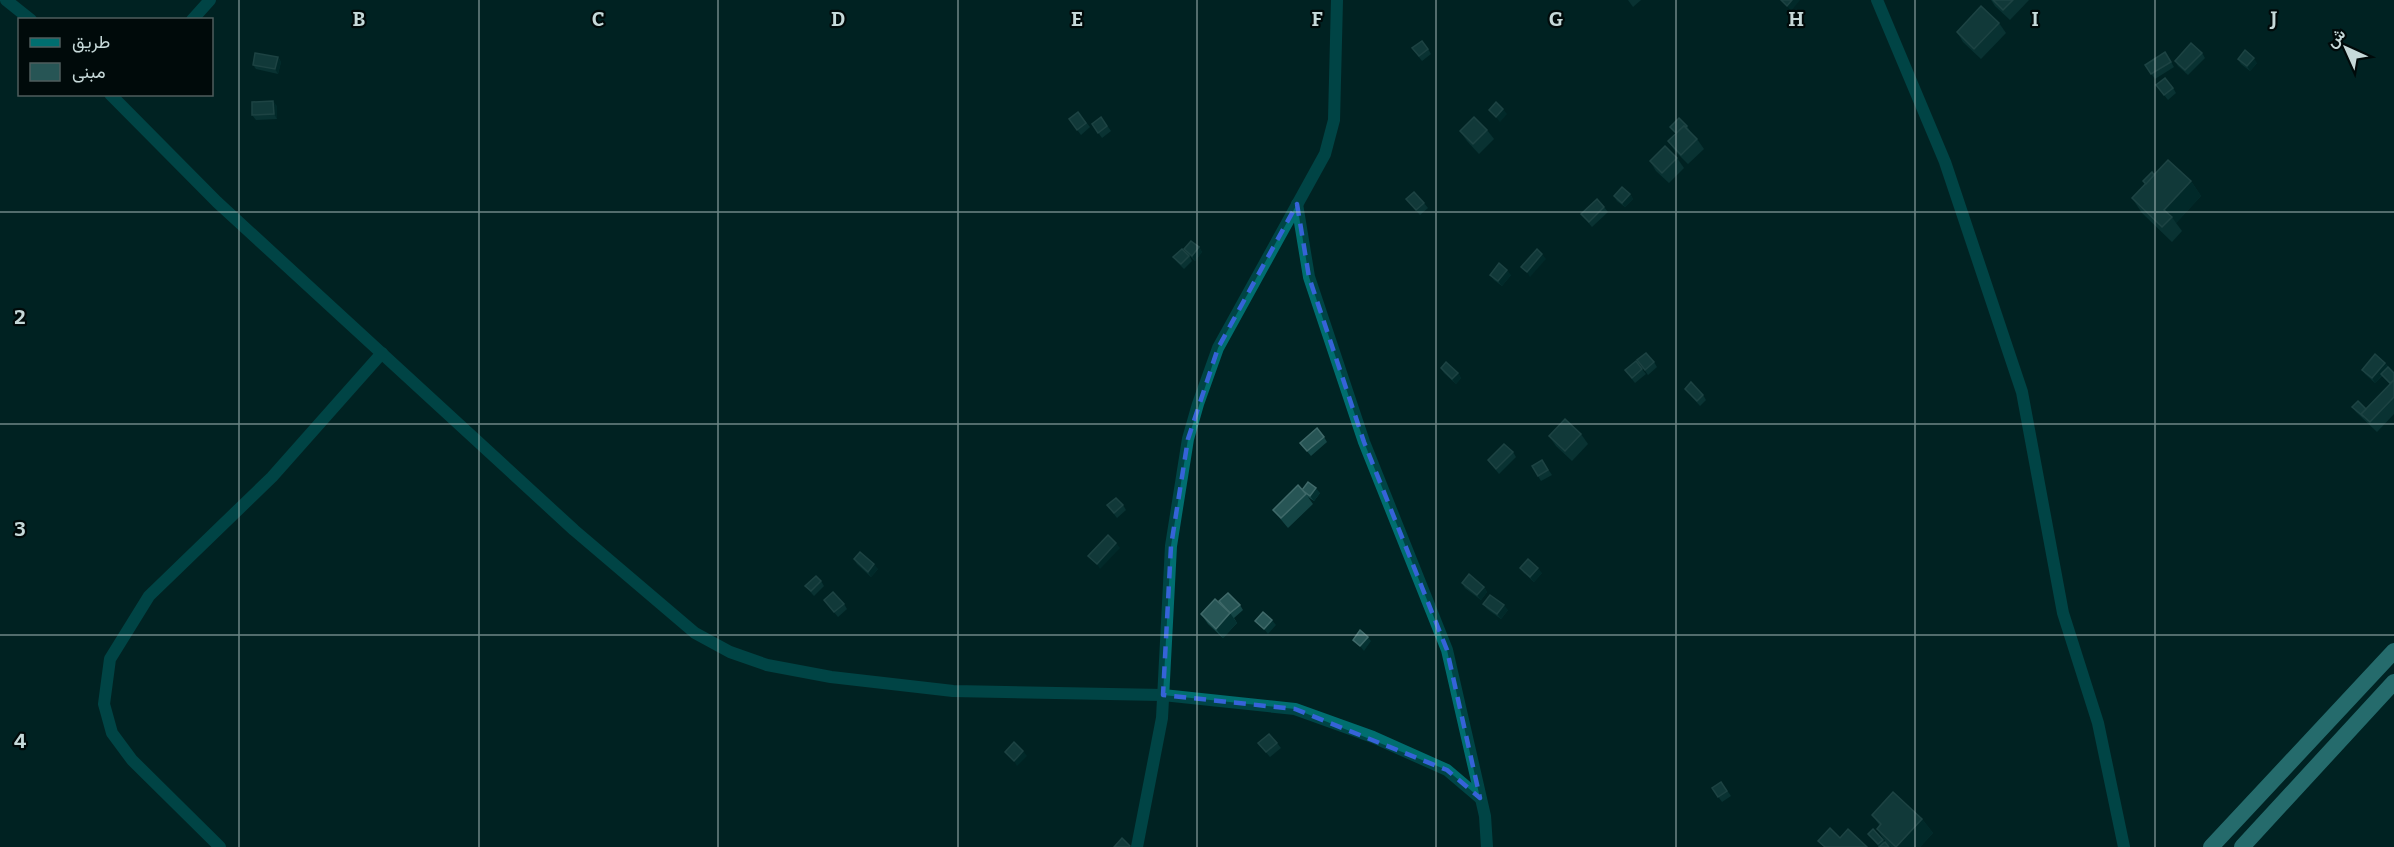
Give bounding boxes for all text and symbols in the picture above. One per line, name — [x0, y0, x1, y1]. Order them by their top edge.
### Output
text: B — [353, 7, 366, 31]
text: C — [592, 7, 604, 31]
text: D — [831, 7, 845, 31]
text: E — [1071, 7, 1083, 31]
text: F — [1311, 7, 1323, 31]
text: G — [1549, 7, 1563, 31]
text: H — [1788, 7, 1804, 31]
text: I — [2031, 7, 2039, 31]
text: J — [2270, 7, 2278, 31]
legend — [18, 18, 213, 96]
north arrow — [2316, 18, 2376, 78]
text: ش — [2322, 24, 2349, 51]
text: طريق — [72, 31, 110, 53]
text: مبنى — [72, 61, 106, 83]
text: 2 — [14, 305, 26, 329]
text: 3 — [14, 517, 26, 541]
text: 4 — [14, 729, 26, 753]

